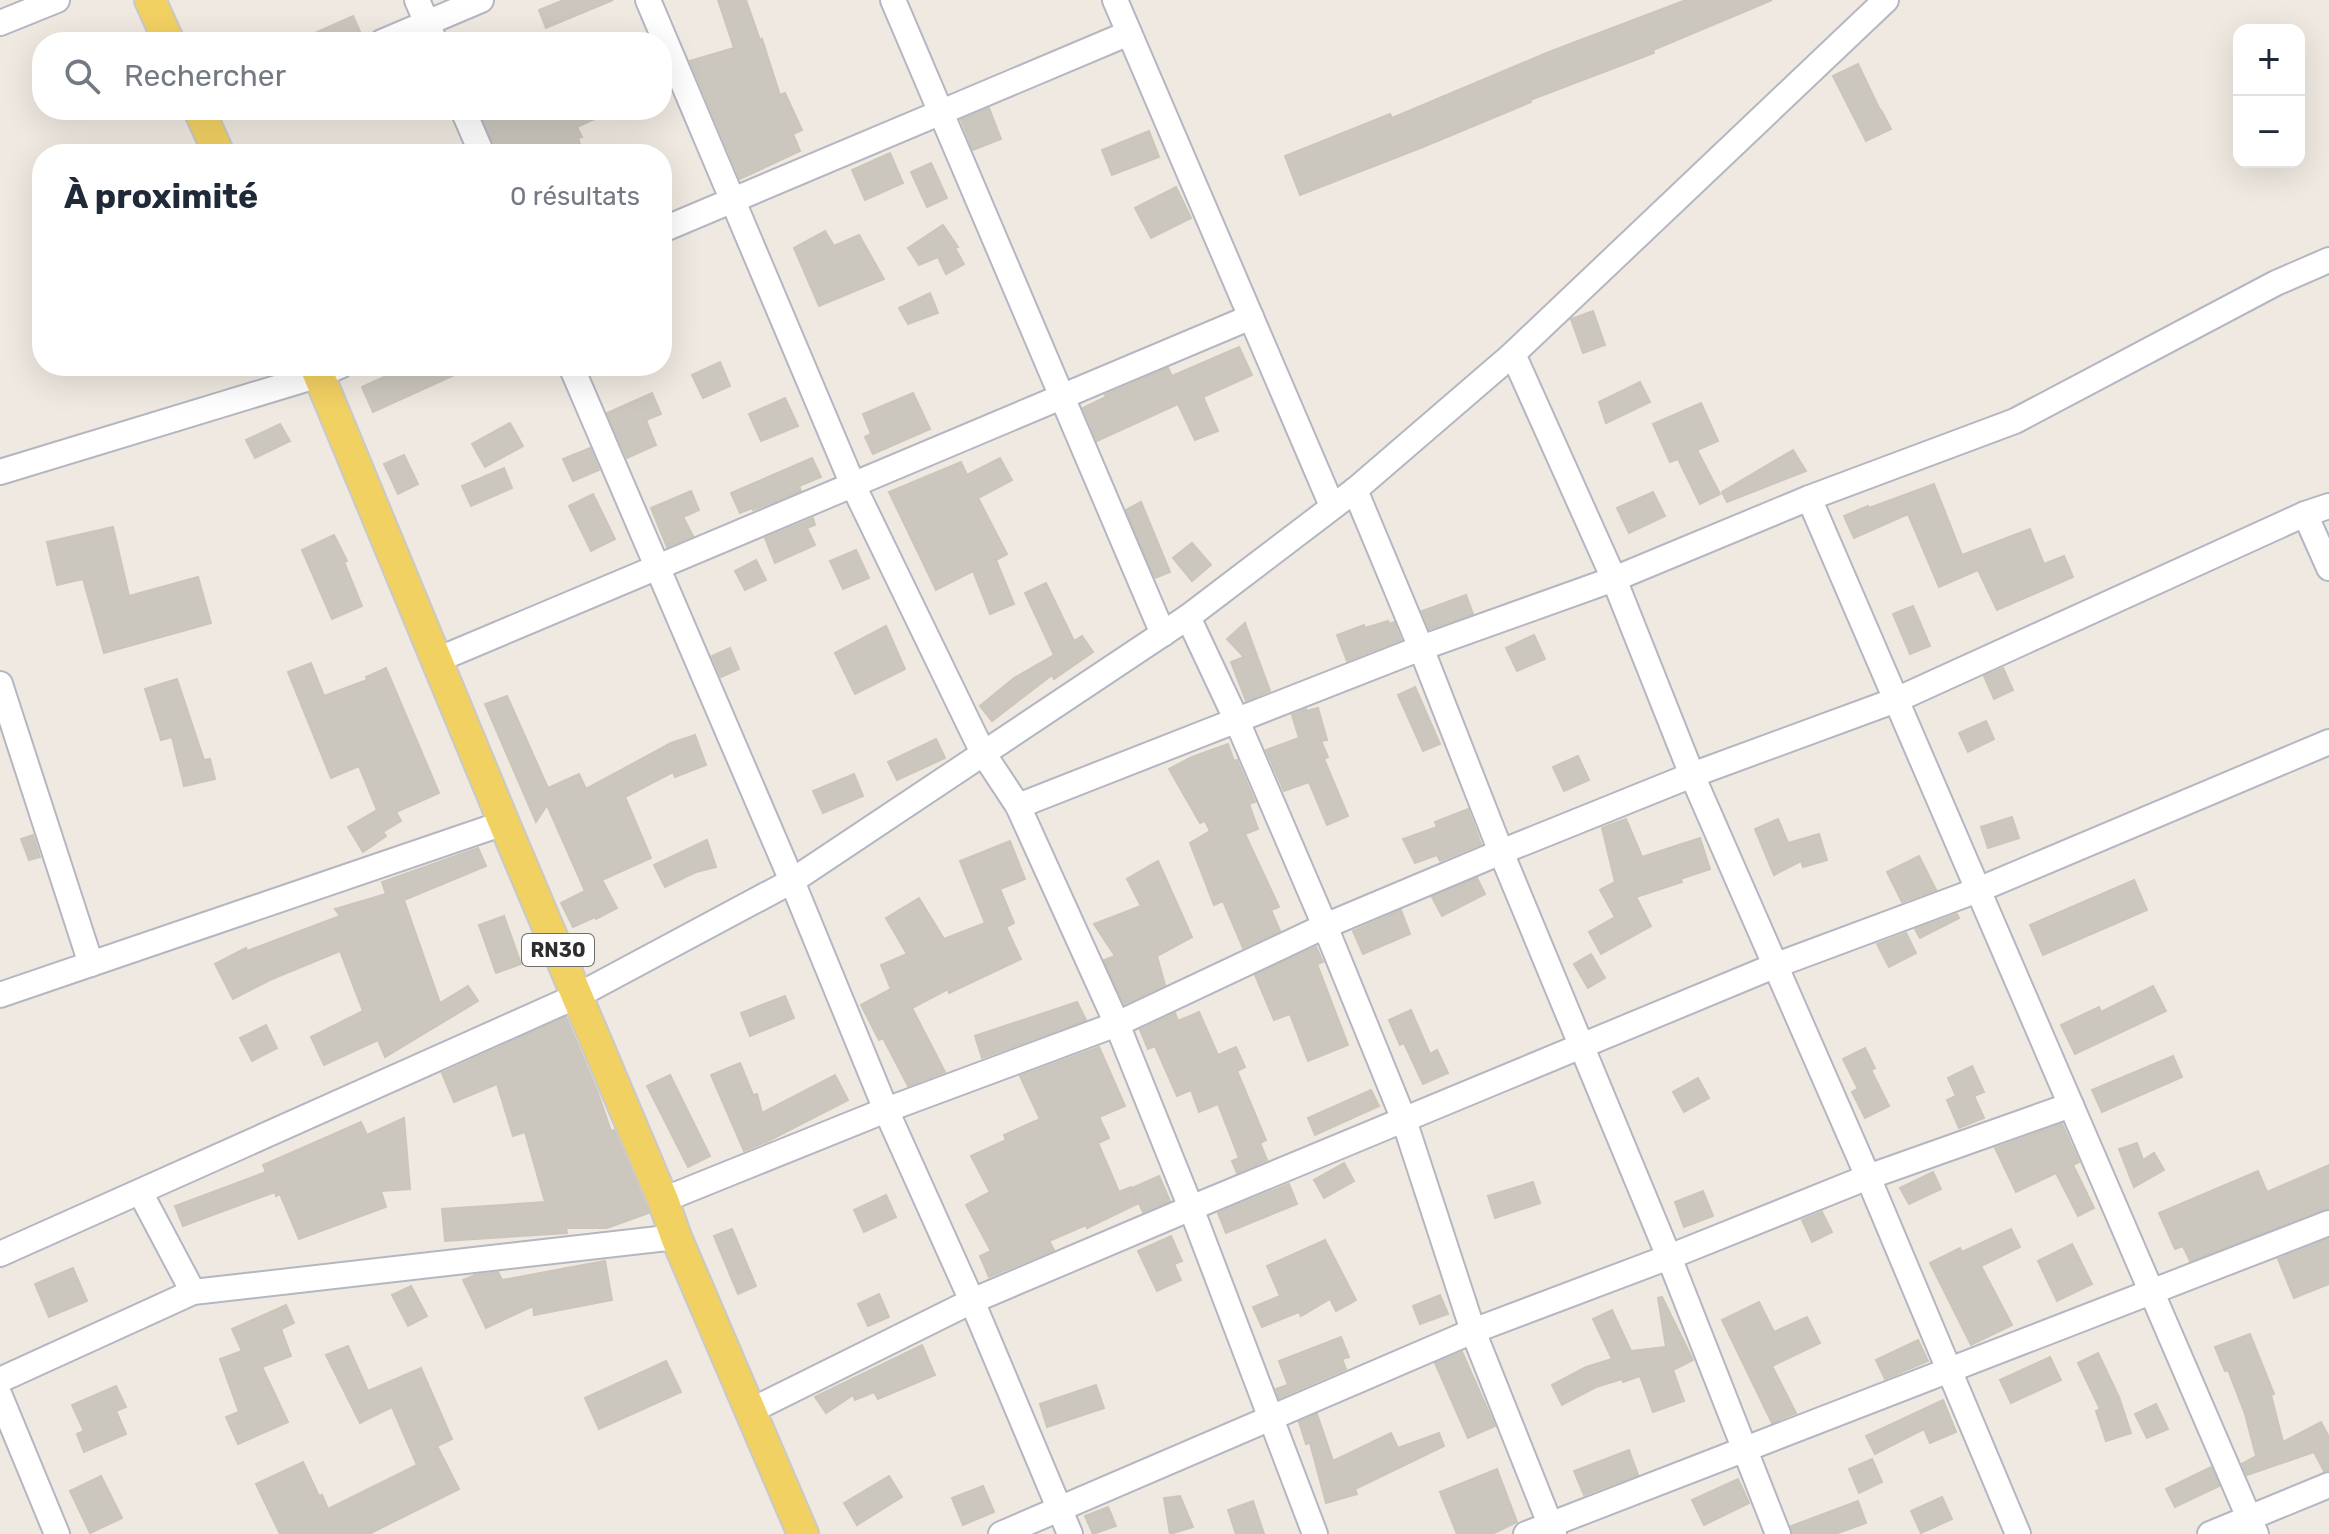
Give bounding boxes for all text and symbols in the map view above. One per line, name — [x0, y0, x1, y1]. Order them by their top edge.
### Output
map controls — [2233, 24, 2305, 168]
button: + — [2233, 24, 2305, 96]
search box — [32, 32, 672, 120]
icon: search — [60, 54, 104, 98]
text: Rechercher — [124, 58, 286, 94]
button: − — [2233, 96, 2305, 168]
text: À proximité — [64, 176, 258, 217]
text: 0 résultats — [510, 181, 640, 212]
road number: RN30 — [522, 934, 594, 966]

